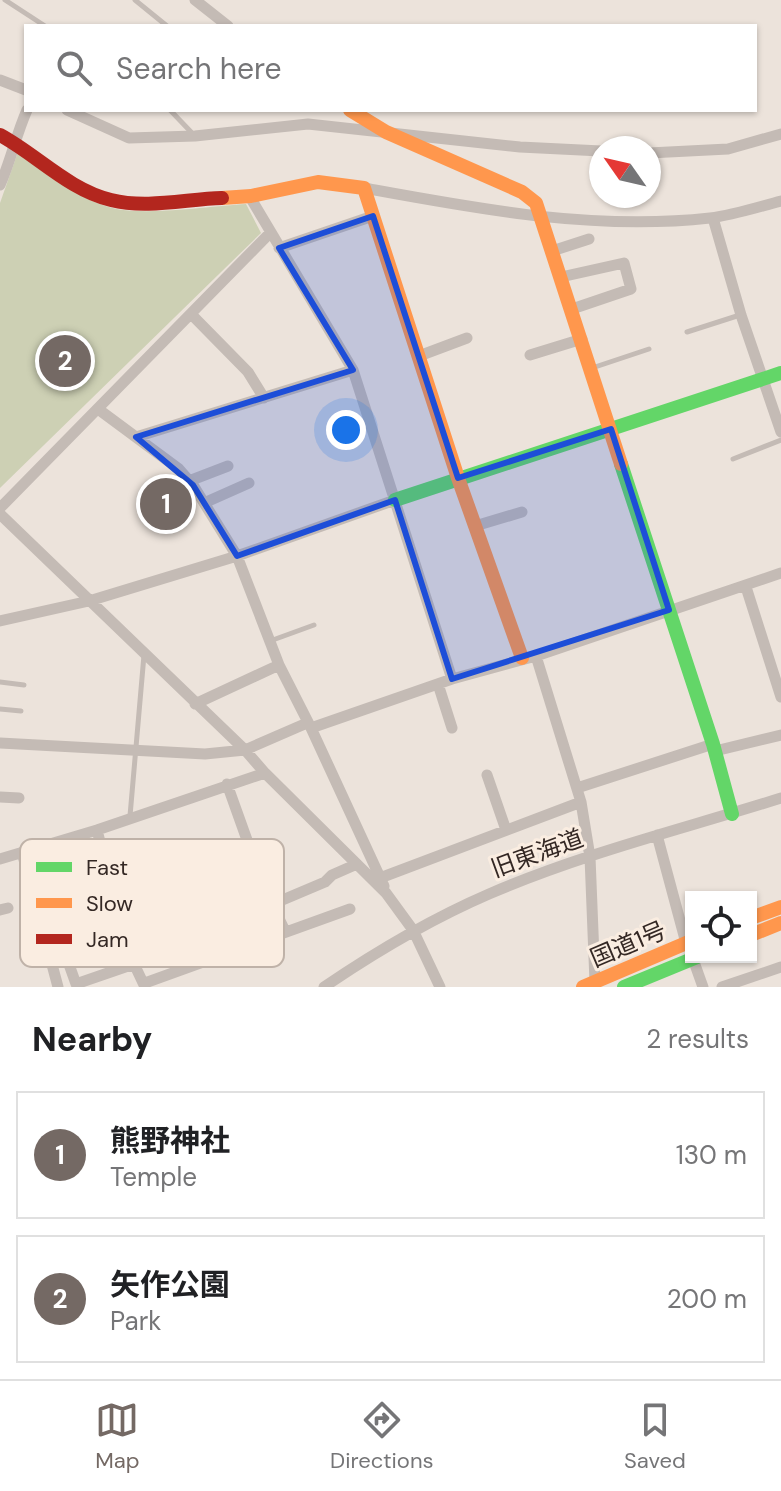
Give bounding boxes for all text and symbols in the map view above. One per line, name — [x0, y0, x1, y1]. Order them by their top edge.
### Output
search box — [24, 24, 757, 112]
icon: search — [52, 46, 96, 90]
text: Search here — [116, 49, 282, 88]
north arrow — [589, 136, 661, 208]
pin: 2 — [39, 331, 91, 391]
your location — [326, 410, 366, 450]
pin: 1 — [140, 474, 192, 534]
street label: 旧東海道 — [487, 822, 587, 884]
legend — [20, 839, 284, 967]
text: Fast — [86, 853, 128, 882]
text: Slow — [86, 889, 133, 918]
map controls — [685, 891, 757, 963]
button: locate — [685, 891, 757, 963]
street label: 国道1号 — [585, 914, 671, 974]
text: Jam — [86, 925, 129, 954]
text: Nearby — [32, 1017, 152, 1062]
text: 2 results — [646, 1022, 749, 1056]
text: 熊野神社 — [110, 1121, 230, 1160]
text: 1 — [55, 1138, 65, 1172]
text: 130 m — [676, 1138, 747, 1172]
text: Temple — [110, 1160, 197, 1194]
text: 矢作公園 — [110, 1265, 230, 1304]
text: 2 — [52, 1282, 68, 1316]
text: 200 m — [667, 1282, 747, 1316]
text: Park — [110, 1304, 161, 1338]
tab: Map — [95, 1398, 140, 1475]
tab: Directions — [330, 1398, 434, 1475]
tab: Saved — [624, 1398, 686, 1475]

